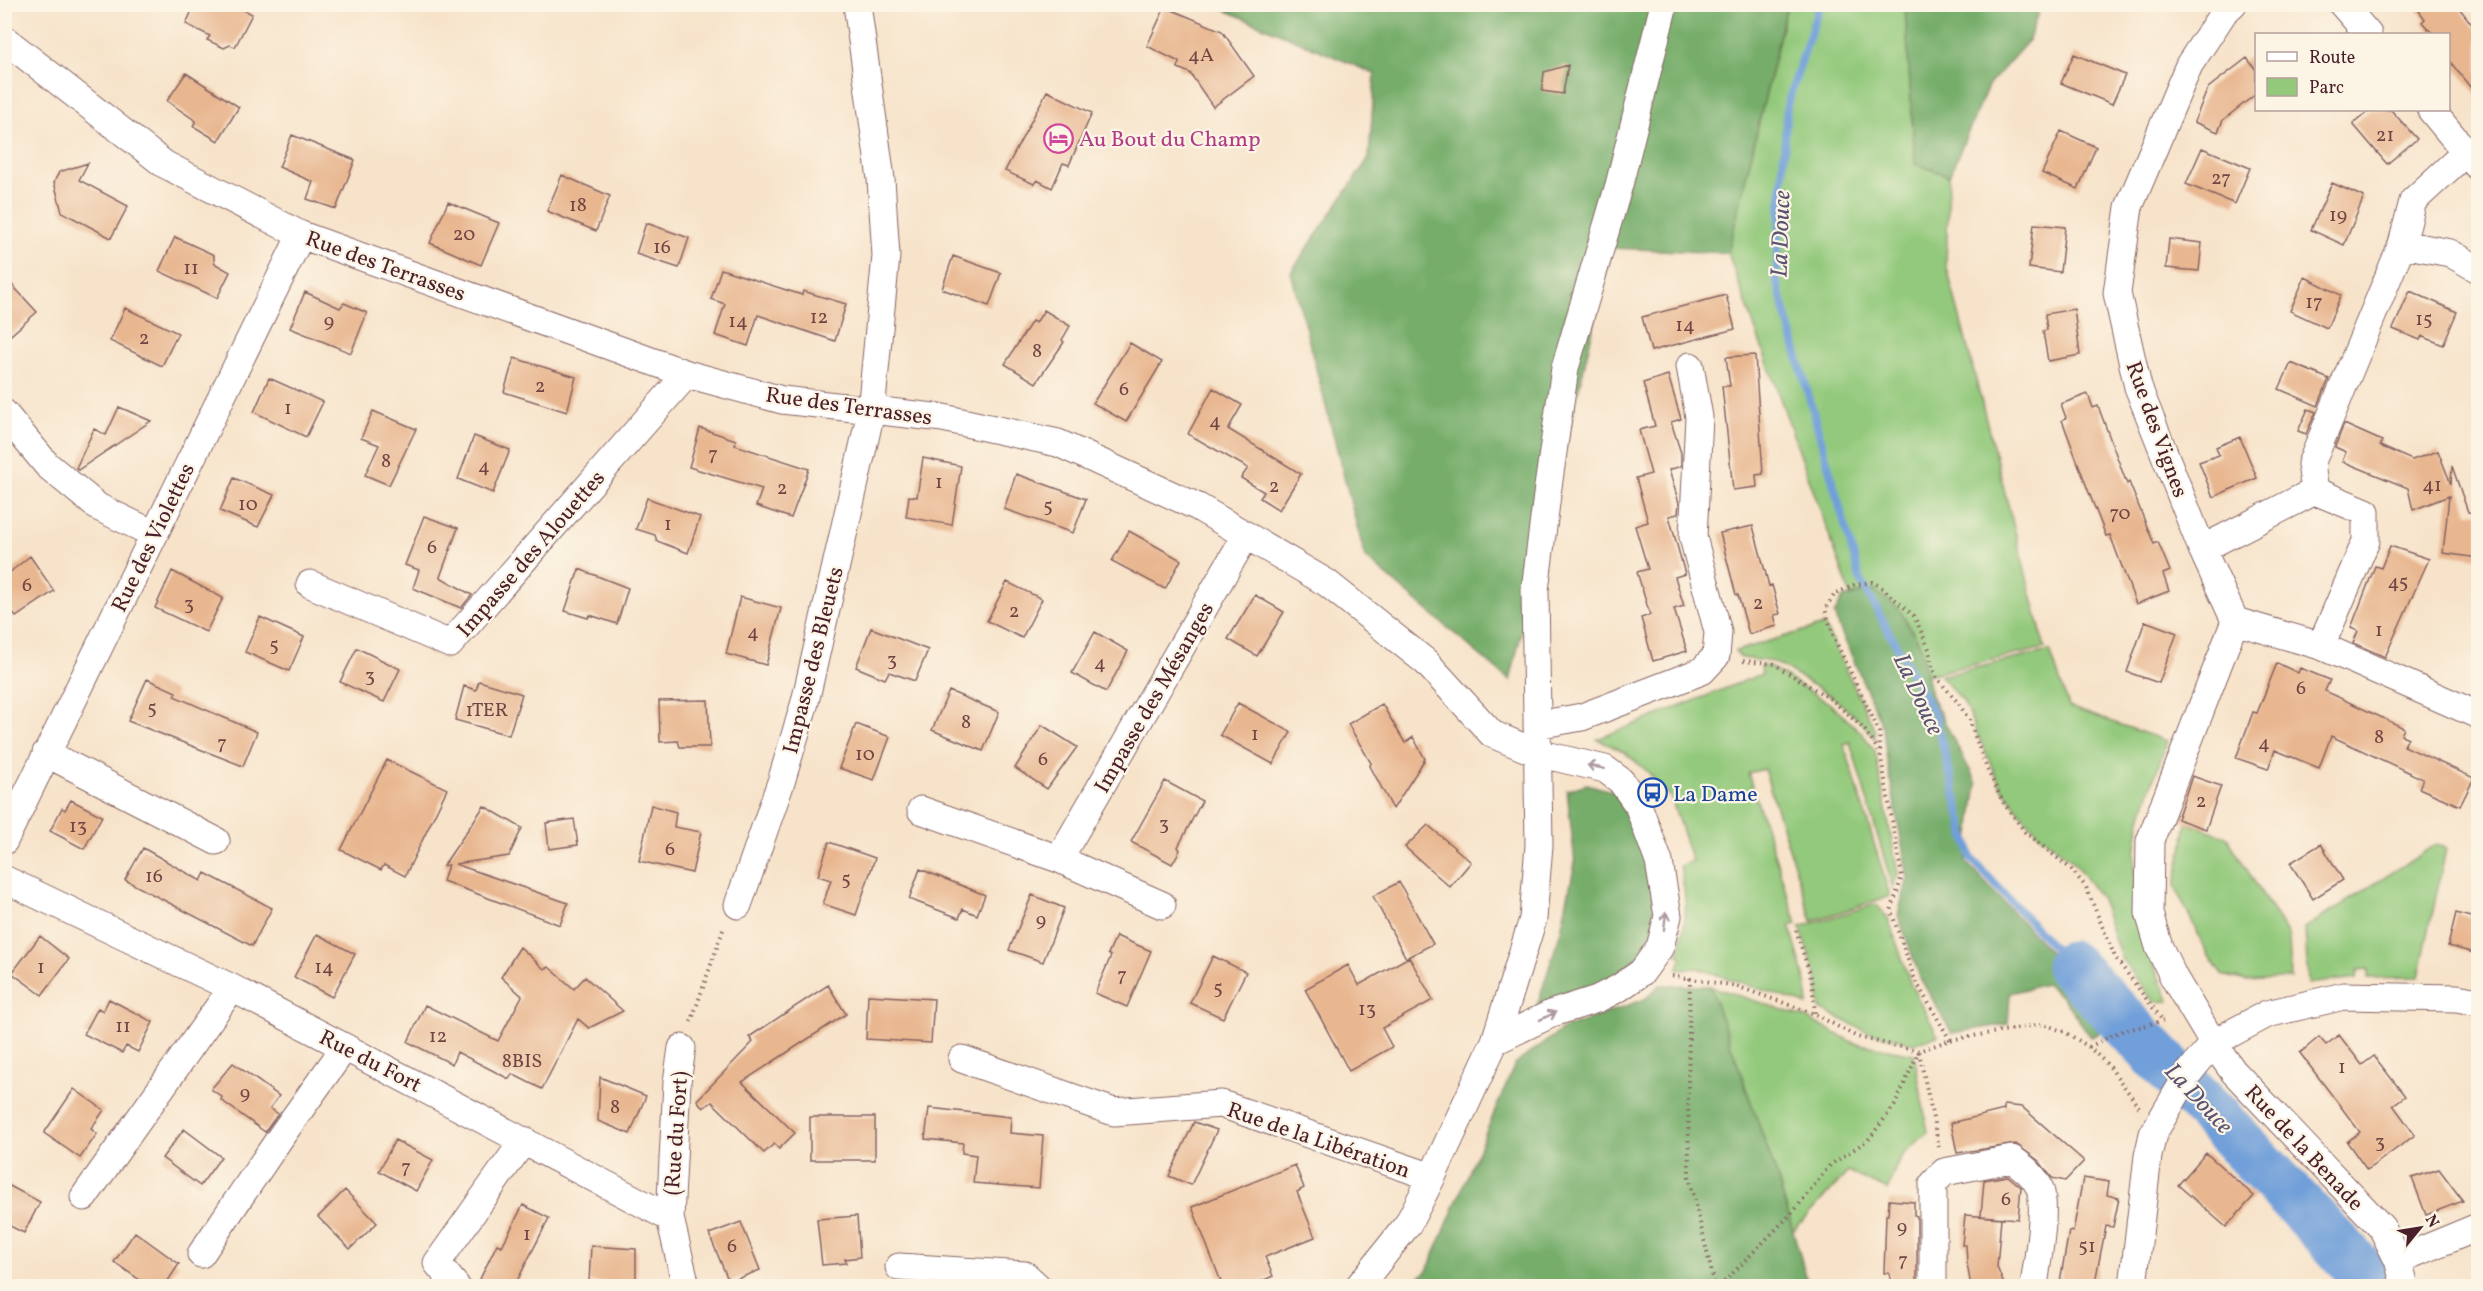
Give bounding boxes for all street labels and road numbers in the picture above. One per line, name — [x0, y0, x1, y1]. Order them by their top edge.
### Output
street label: Rue des Terrasses — [301, 224, 469, 311]
street label: Rue des Vignes — [2117, 357, 2195, 502]
street label: Rue des Terrasses — [763, 380, 934, 435]
street label: Rue des Violettes — [105, 458, 204, 618]
street label: Impasse des Alouettes — [450, 464, 613, 645]
street label: Impasse des Bleuets — [776, 564, 853, 757]
street label: Impasse des Mésanges — [1088, 597, 1223, 800]
street label: Rue du Fort — [313, 1023, 427, 1101]
street label: (Rue du Fort) — [658, 1070, 697, 1196]
street label: Rue de la Benade — [2236, 1079, 2370, 1219]
street label: Rue de la Libération — [1222, 1095, 1414, 1187]

